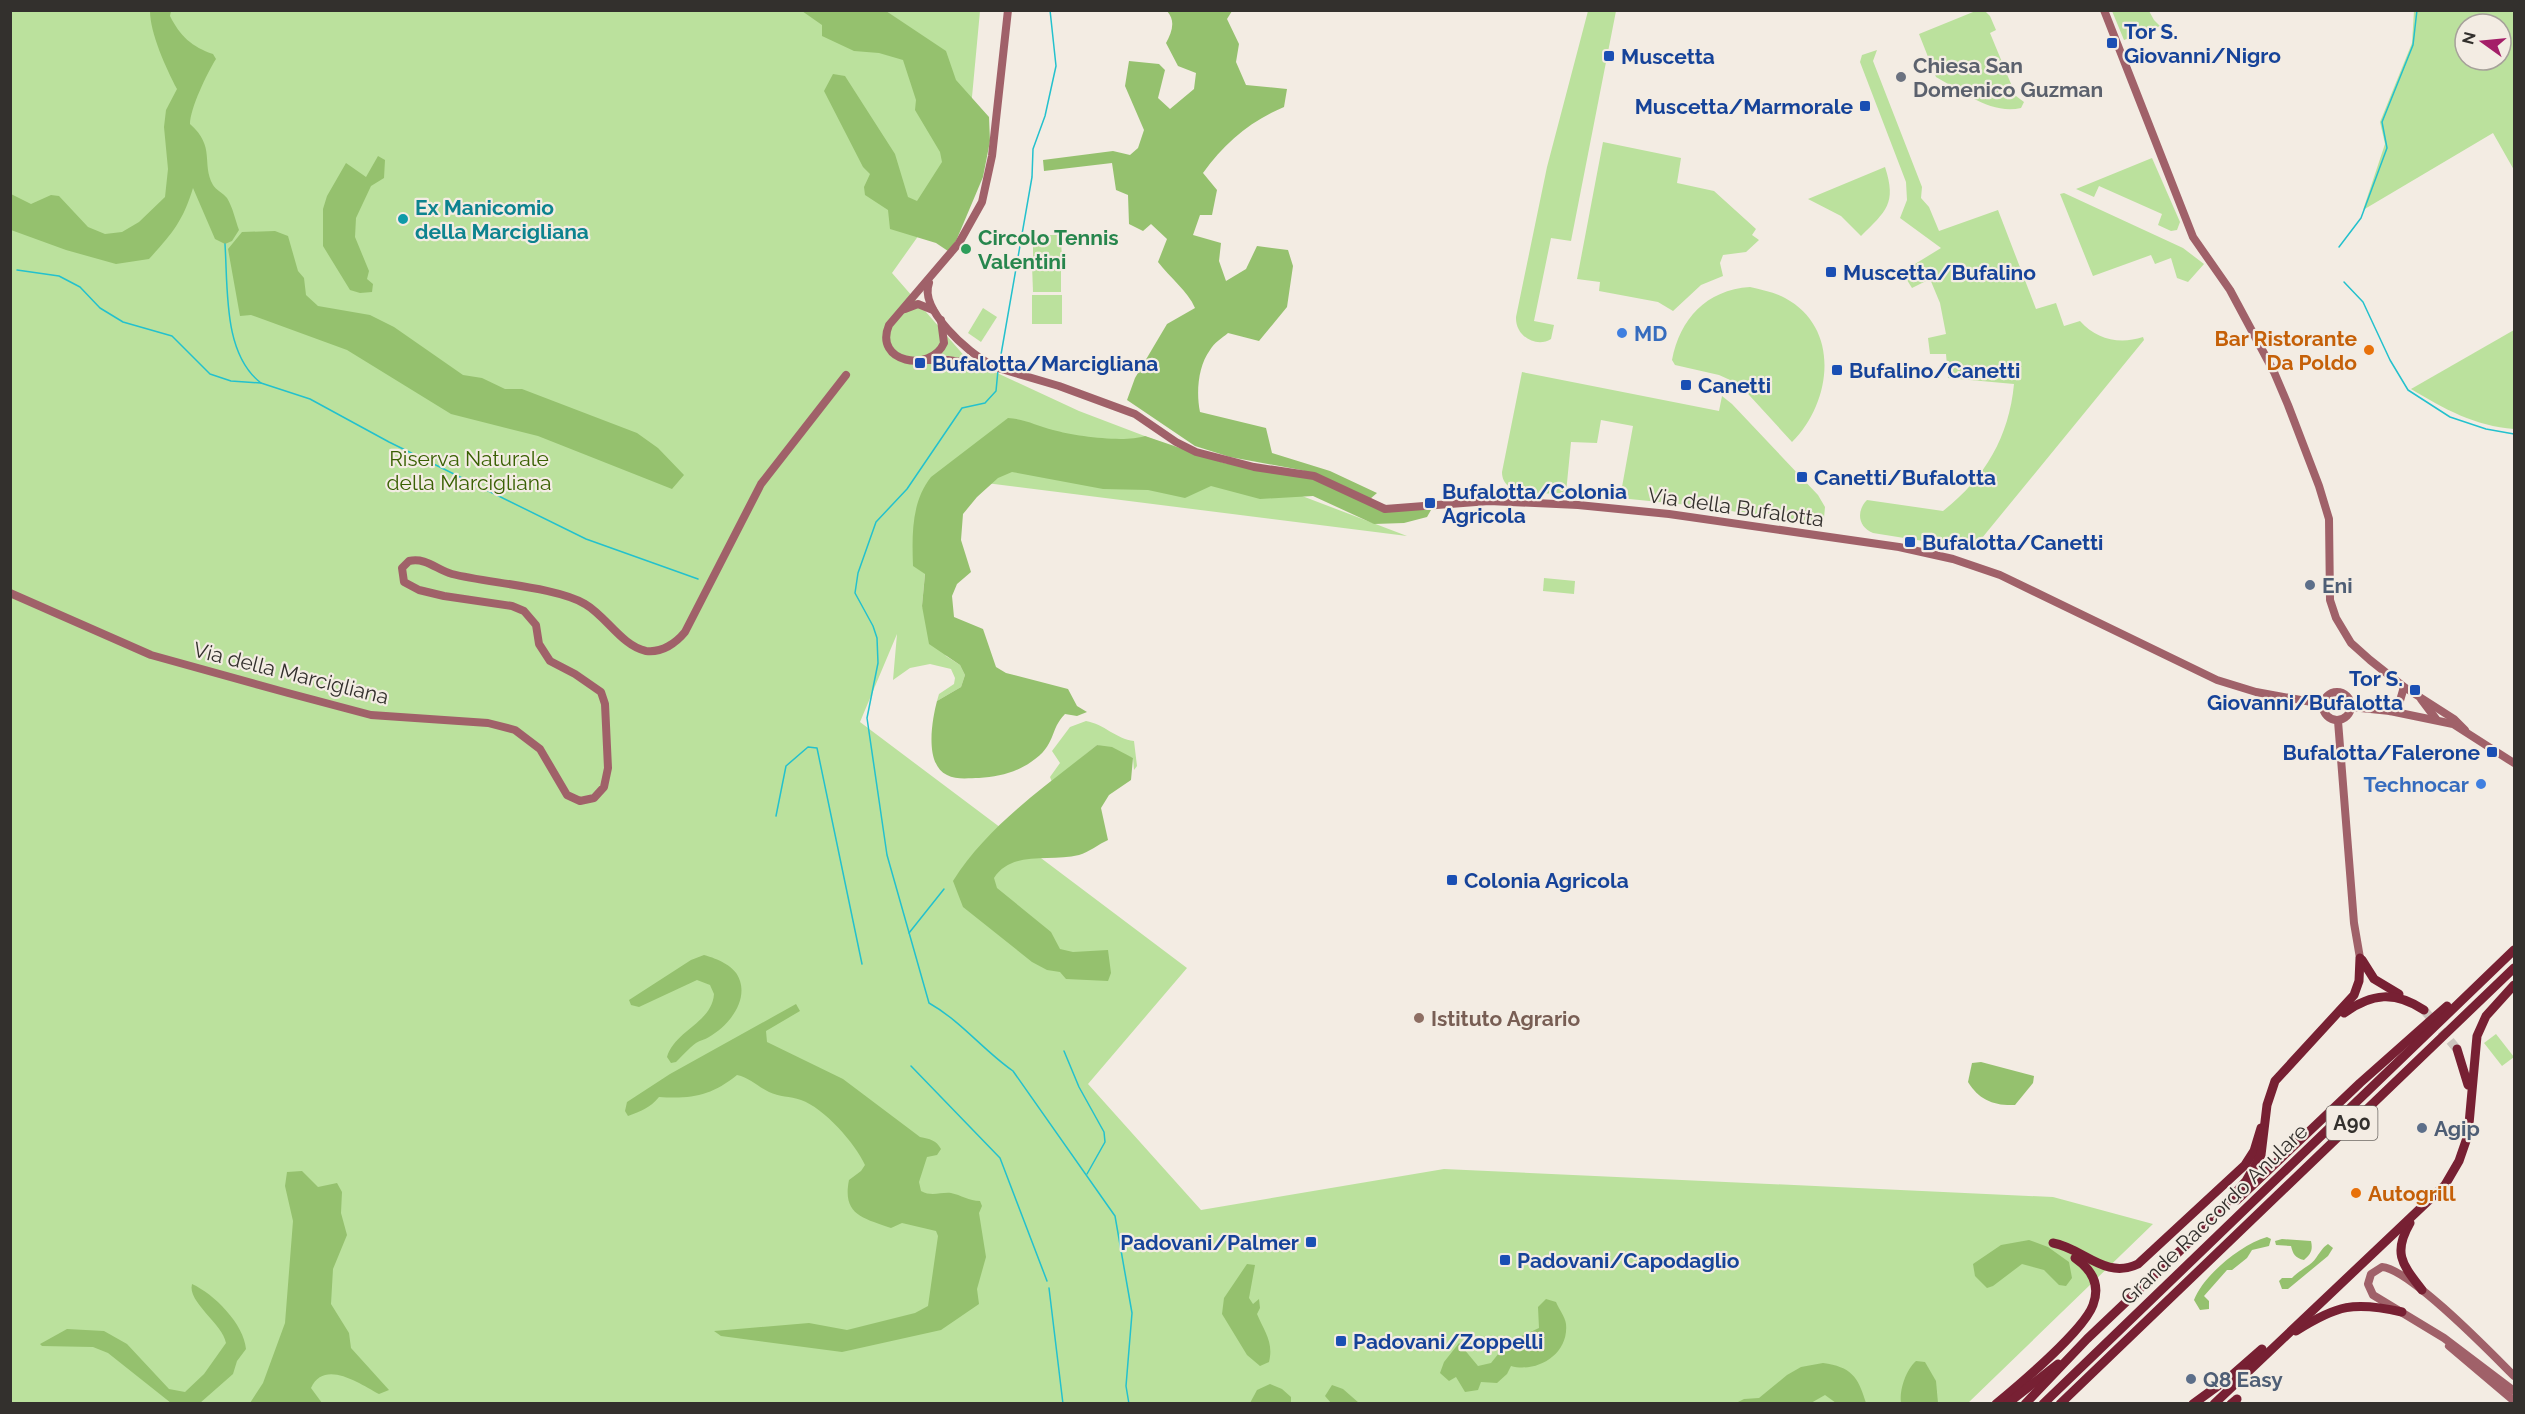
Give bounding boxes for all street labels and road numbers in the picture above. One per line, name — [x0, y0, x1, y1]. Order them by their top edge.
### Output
street label: Via della Bufalotta — [1646, 482, 1826, 532]
street label: Via della Marcigliana — [191, 637, 391, 709]
road number: A90 — [2326, 1106, 2378, 1140]
street label: Grande Raccordo Anulare — [2115, 1118, 2313, 1310]

